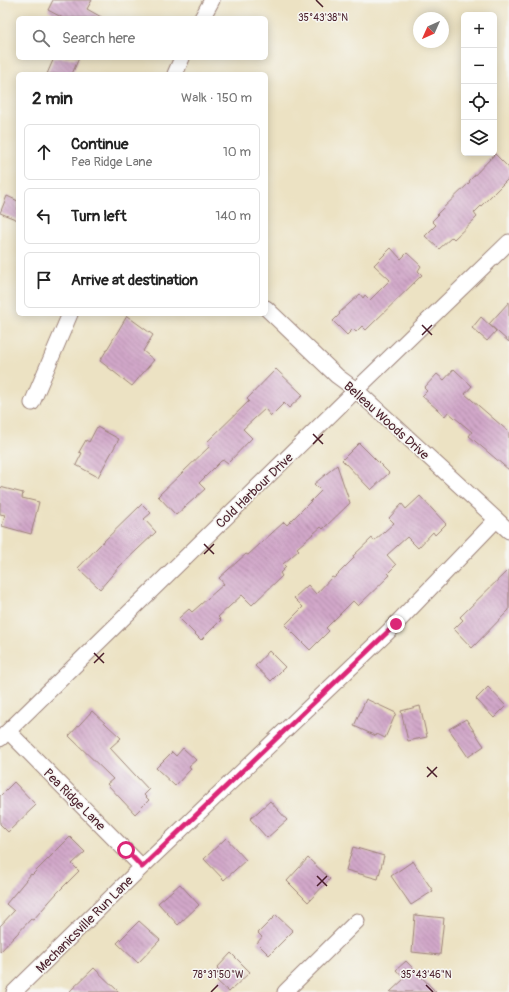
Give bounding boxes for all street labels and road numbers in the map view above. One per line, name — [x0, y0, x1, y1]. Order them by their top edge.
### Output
street label: Belleau Woods Drive — [340, 378, 433, 464]
street label: Cold Harbour Drive — [213, 449, 297, 532]
street label: Pea Ridge Lane — [40, 765, 109, 834]
street label: Mechanicsville Run Lane — [33, 872, 137, 977]

